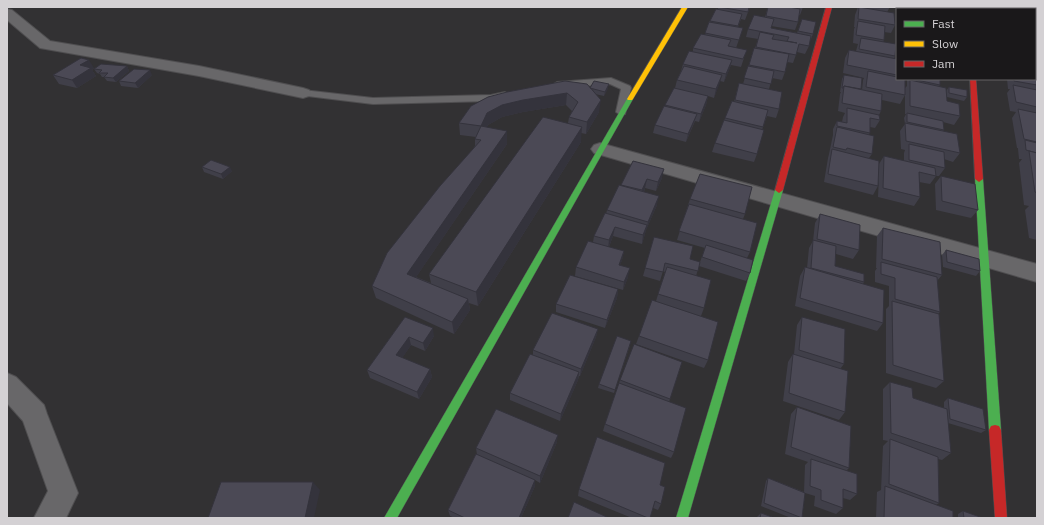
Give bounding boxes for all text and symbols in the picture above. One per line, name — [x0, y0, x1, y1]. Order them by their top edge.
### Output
legend — [896, 8, 1036, 80]
text: Fast — [932, 16, 955, 31]
text: Slow — [932, 36, 958, 51]
text: Jam — [932, 56, 955, 71]

